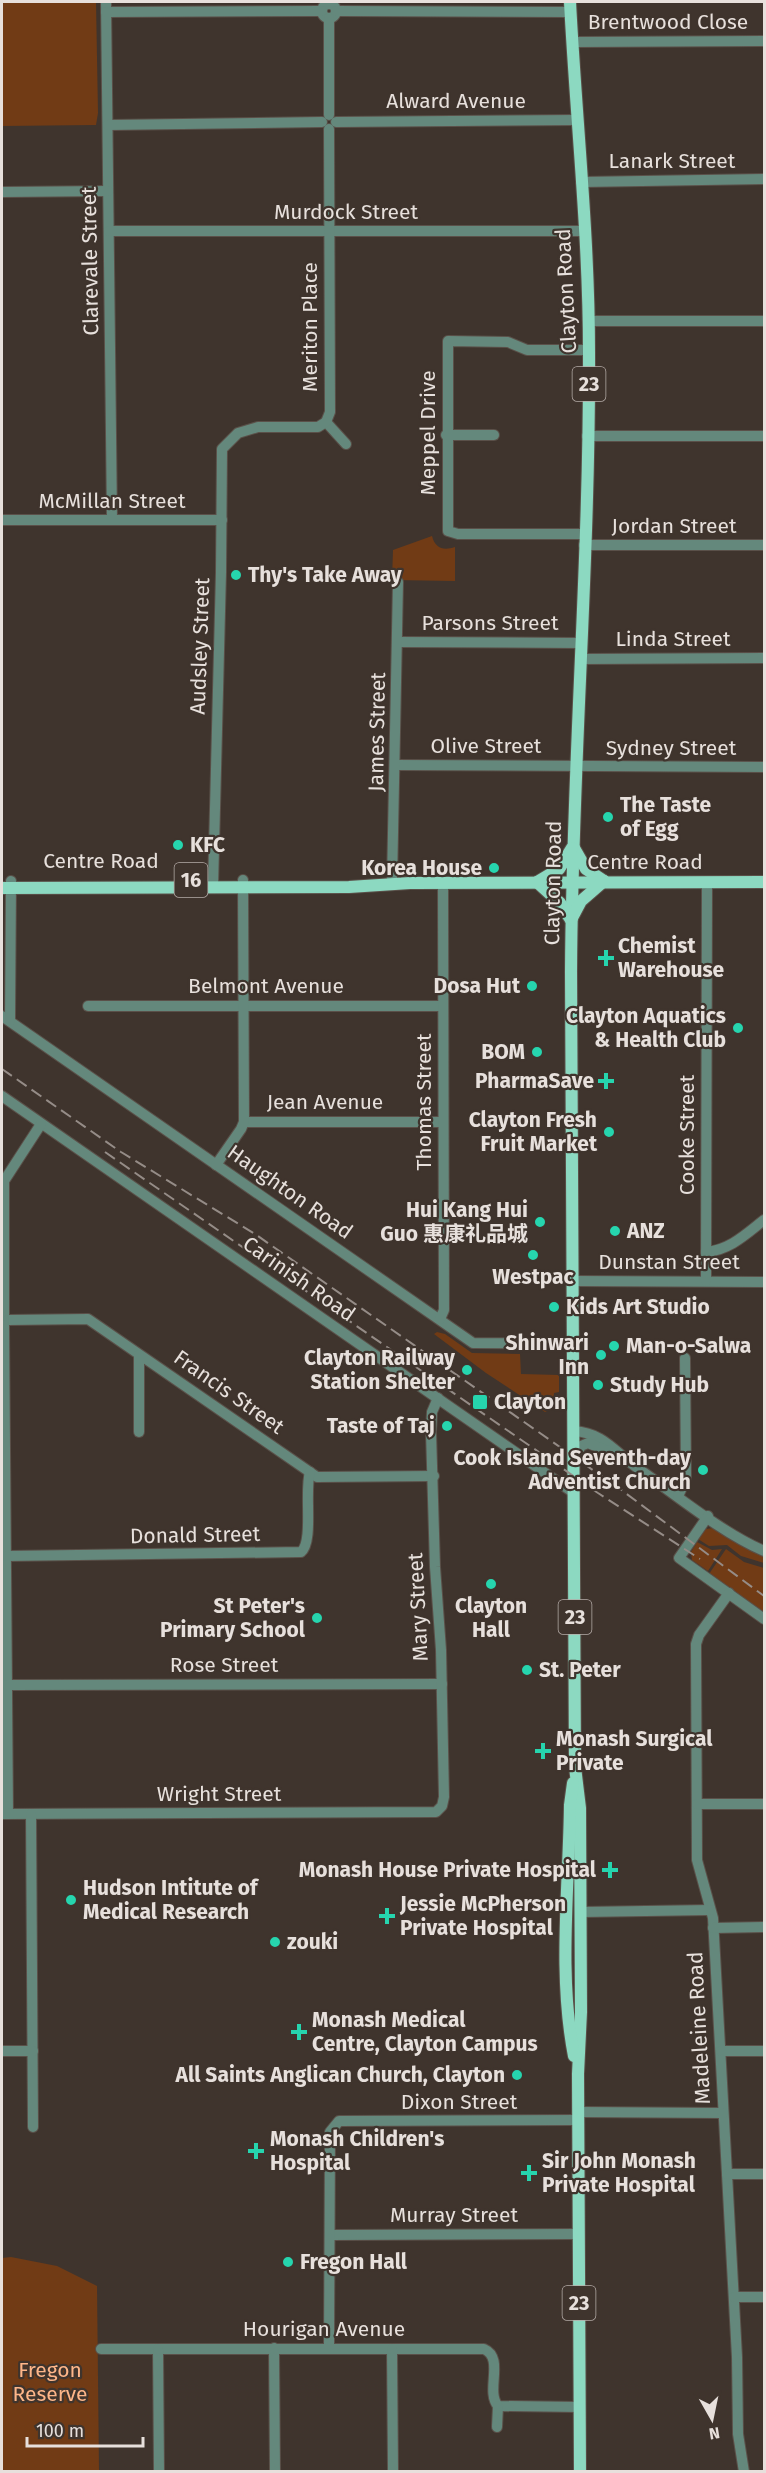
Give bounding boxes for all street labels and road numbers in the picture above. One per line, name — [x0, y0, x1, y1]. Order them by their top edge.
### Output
street label: Brentwood Close — [588, 9, 748, 35]
street label: Alward Avenue — [386, 88, 526, 114]
street label: Lanark Street — [609, 148, 736, 174]
street label: Clarevale Street — [76, 186, 104, 336]
street label: Murdock Street — [274, 199, 419, 225]
street label: Clayton Road — [550, 228, 582, 354]
street label: Meriton Place — [297, 262, 323, 392]
road number: 23 — [572, 367, 606, 401]
street label: Meppel Drive — [415, 370, 441, 496]
street label: McMillan Street — [38, 488, 186, 514]
street label: Jordan Street — [612, 513, 737, 539]
street label: Audsley Street — [185, 577, 215, 715]
street label: Parsons Street — [422, 610, 559, 636]
street label: Linda Street — [615, 626, 731, 652]
street label: James Street — [363, 672, 391, 792]
street label: Olive Street — [431, 733, 542, 759]
street label: Sydney Street — [606, 735, 737, 761]
street label: Clayton Road — [539, 820, 567, 946]
street label: Centre Road — [43, 848, 159, 874]
street label: Centre Road — [587, 849, 703, 875]
road number: 16 — [174, 863, 207, 897]
street label: Belmont Avenue — [188, 973, 344, 999]
street label: Thomas Street — [411, 1033, 437, 1170]
street label: Cooke Street — [674, 1074, 700, 1195]
street label: Jean Avenue — [267, 1089, 383, 1115]
street label: Haughton Road — [222, 1139, 358, 1245]
street label: Carinish Road — [238, 1231, 360, 1327]
street label: Dunstan Street — [598, 1249, 740, 1275]
street label: Francis Street — [169, 1344, 290, 1440]
street label: Donald Street — [130, 1521, 261, 1549]
street label: Mary Street — [402, 1552, 434, 1662]
road number: 23 — [558, 1600, 592, 1634]
street label: Rose Street — [170, 1652, 279, 1678]
street label: Wright Street — [157, 1781, 282, 1807]
street label: Madeleine Road — [682, 1951, 716, 2105]
street label: Dixon Street — [401, 2089, 518, 2115]
street label: Murray Street — [390, 2202, 518, 2228]
road number: 23 — [562, 2286, 596, 2320]
street label: Hourigan Avenue — [243, 2316, 405, 2342]

